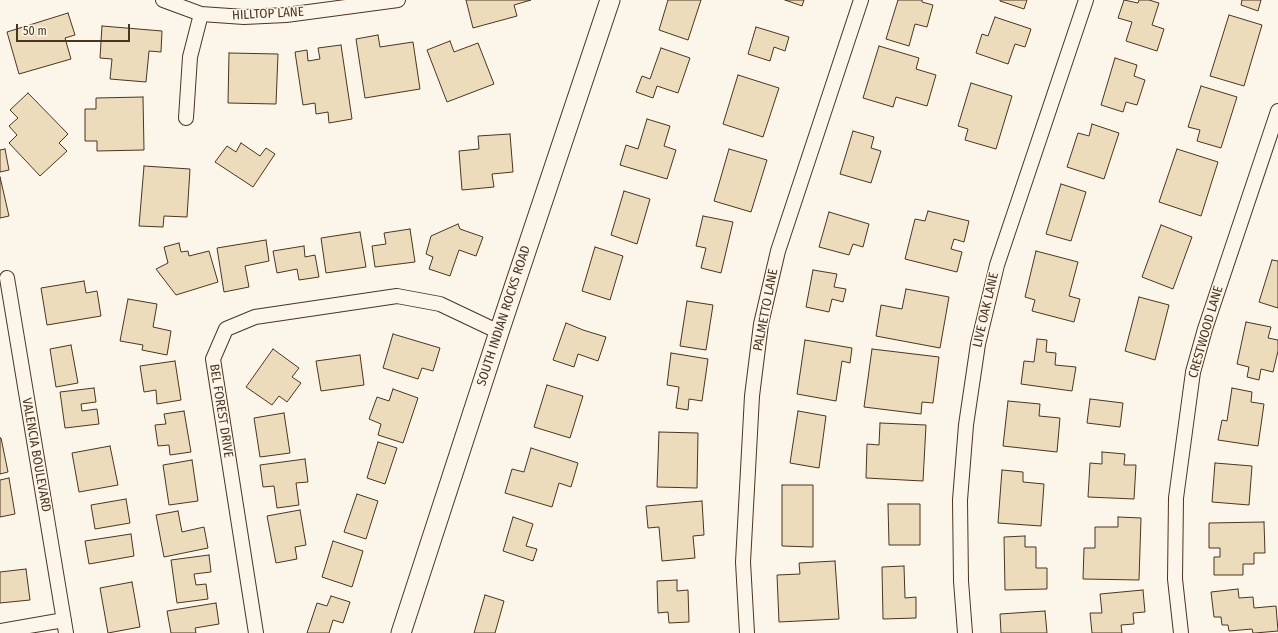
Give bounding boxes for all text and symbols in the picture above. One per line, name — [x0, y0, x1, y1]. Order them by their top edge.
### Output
street label: HILLTOP LANE — [232, 4, 304, 24]
scale bar — [18, 16, 132, 42]
text: 50 m — [23, 24, 47, 38]
street label: SOUTH INDIAN ROCKS ROAD — [474, 244, 534, 388]
street label: PALMETTO LANE — [750, 268, 782, 352]
street label: LIVE OAK LANE — [970, 271, 1002, 349]
street label: CRESTWOOD LANE — [1185, 284, 1227, 380]
street label: BEL FOREST DRIVE — [206, 363, 236, 459]
street label: VALENCIA BOULEVARD — [18, 397, 54, 513]

